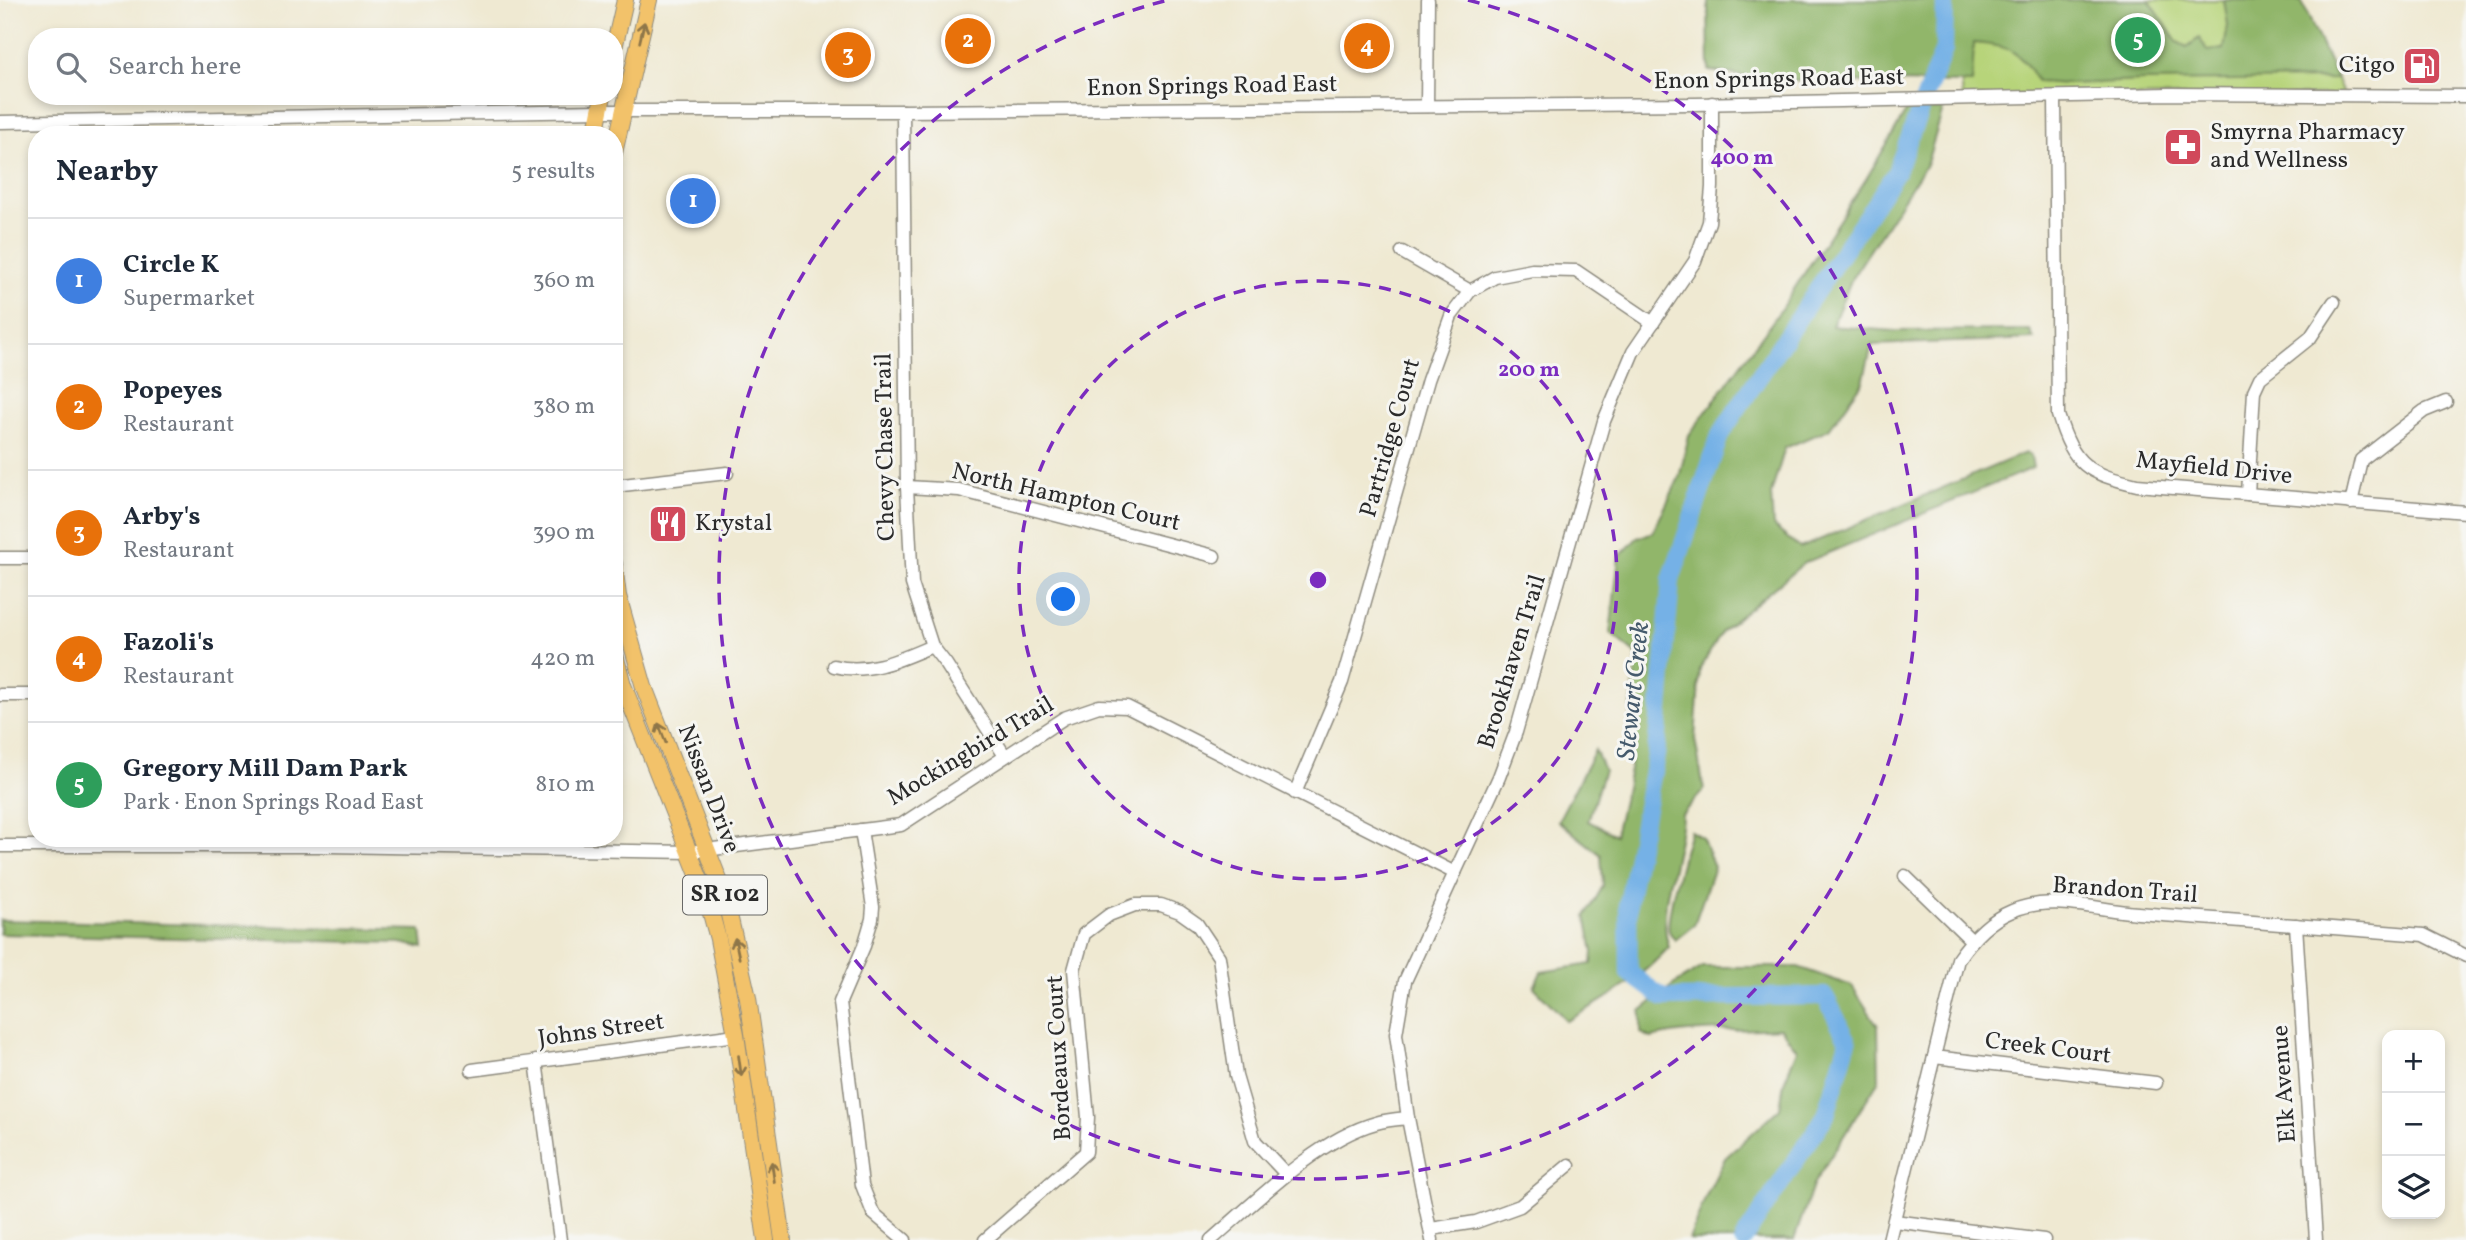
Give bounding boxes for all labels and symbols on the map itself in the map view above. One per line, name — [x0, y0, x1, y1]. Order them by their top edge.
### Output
pin: 5 — [2115, 14, 2161, 66]
pin: 2 — [945, 15, 991, 67]
pin: 4 — [1344, 20, 1390, 72]
one-way arrow — [636, 21, 649, 44]
pin: 3 — [825, 29, 871, 81]
fuel station icon: Citgo — [2401, 45, 2443, 87]
place label: Citgo — [2339, 49, 2395, 83]
street label: Enon Springs Road East — [1653, 61, 1905, 99]
street label: Enon Springs Road East — [1086, 68, 1338, 106]
place label: Smyrna Pharmacy and Wellness — [2210, 116, 2405, 178]
pharmacy icon: Smyrna Pharmacy and Wellness — [2162, 126, 2204, 168]
text: 400 m — [1711, 144, 1773, 173]
pin: 1 — [670, 175, 716, 227]
street label: Chevy Chase Trail — [867, 353, 905, 541]
street label: Partridge Court — [1352, 354, 1430, 522]
text: 200 m — [1498, 356, 1560, 385]
street label: Mayfield Drive — [2134, 444, 2294, 494]
street label: North Hampton Court — [948, 455, 1184, 541]
restaurant icon: Krystal — [647, 503, 689, 545]
place label: Krystal — [695, 507, 772, 541]
centre of rings — [1306, 568, 1330, 592]
street label: Brookhaven Trail — [1470, 571, 1556, 753]
your location — [1046, 582, 1080, 616]
water label: Stewart Creek — [1609, 620, 1659, 762]
street label: Mockingbird Trail — [881, 689, 1061, 815]
street label: Nissan Drive — [668, 720, 748, 858]
one-way arrow — [655, 723, 668, 745]
street label: Brandon Trail — [2051, 869, 2199, 913]
road number: SR 102 — [683, 876, 767, 914]
one-way arrow — [730, 937, 744, 960]
street label: Bordeaux Court — [1039, 974, 1081, 1142]
street label: Johns Street — [536, 1005, 666, 1057]
street label: Creek Court — [1983, 1024, 2113, 1074]
street label: Elk Avenue — [2264, 1024, 2306, 1144]
one-way arrow — [734, 1054, 747, 1077]
one-way arrow — [766, 1162, 779, 1184]

